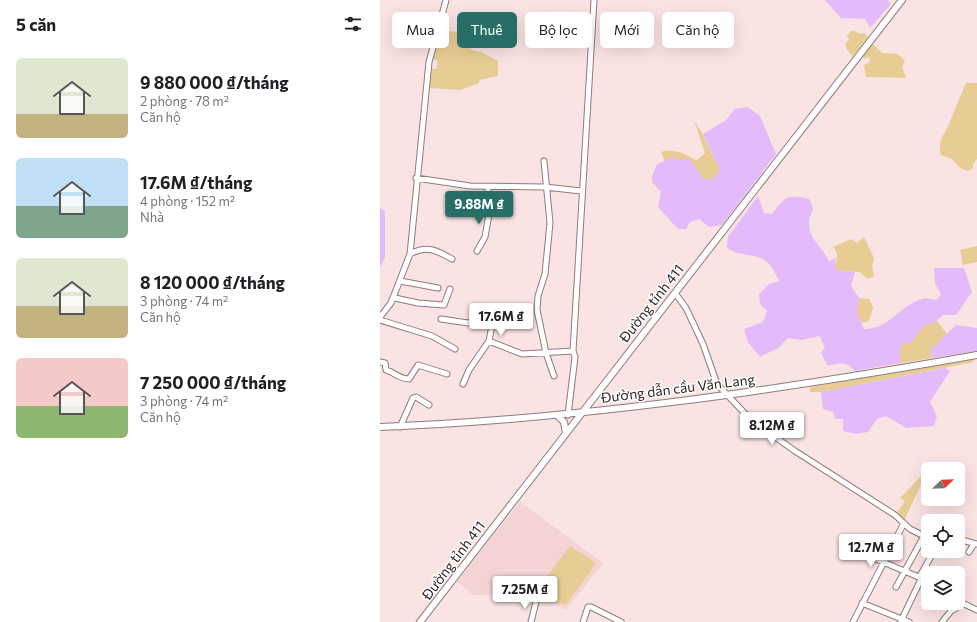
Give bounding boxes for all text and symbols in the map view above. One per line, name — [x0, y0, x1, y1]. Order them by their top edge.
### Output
chip: Mua — [392, 12, 449, 48]
chip: Thuê — [457, 12, 517, 48]
chip: Bộ lọc — [525, 12, 592, 48]
chip: Mới — [600, 12, 654, 48]
chip: Căn hộ — [662, 12, 734, 48]
icon: filters — [342, 13, 364, 35]
text: 5 căn — [16, 14, 56, 35]
text: 9 880 000 ₫/tháng — [140, 72, 289, 93]
icon: home — [48, 74, 96, 122]
text: 2 phòng · 78 m² — [140, 93, 229, 109]
text: Căn hộ — [140, 109, 181, 125]
text: 17.6M ₫/tháng — [140, 172, 252, 193]
icon: home — [48, 174, 96, 222]
pin: 9.88M ₫ — [442, 191, 516, 225]
text: 4 phòng · 152 m² — [140, 193, 235, 209]
text: 9.88M ₫ — [454, 196, 504, 212]
text: Nhà — [140, 209, 164, 225]
street label: Đường tỉnh 411 — [615, 261, 687, 346]
text: 8 120 000 ₫/tháng — [140, 272, 285, 293]
icon: home — [48, 274, 96, 322]
text: 3 phòng · 74 m² — [140, 293, 228, 309]
pin: 17.6M ₫ — [464, 303, 538, 337]
text: 17.6M ₫ — [478, 308, 524, 324]
text: Căn hộ — [140, 309, 181, 325]
street label: Đường dẫn cầu Văn Lang — [599, 370, 756, 406]
text: 7 250 000 ₫/tháng — [140, 372, 286, 393]
icon: home — [48, 374, 96, 422]
text: 3 phòng · 74 m² — [140, 393, 228, 409]
text: Căn hộ — [140, 409, 181, 425]
pin: 8.12M ₫ — [735, 412, 809, 446]
text: 8.12M ₫ — [749, 417, 795, 433]
north arrow — [921, 462, 965, 506]
map controls — [921, 462, 965, 610]
button: locate — [921, 514, 965, 558]
street label: Đường tỉnh 411 — [417, 517, 488, 604]
pin: 12.7M ₫ — [834, 534, 908, 568]
text: 12.7M ₫ — [848, 539, 894, 555]
button: layers — [921, 566, 965, 610]
pin: 7.25M ₫ — [488, 576, 562, 610]
text: 7.25M ₫ — [502, 581, 548, 597]

